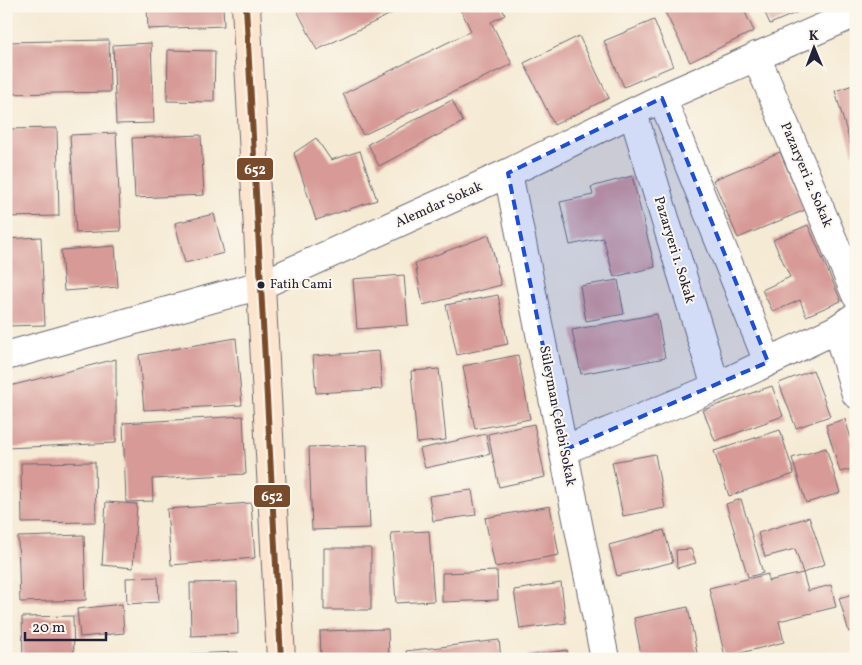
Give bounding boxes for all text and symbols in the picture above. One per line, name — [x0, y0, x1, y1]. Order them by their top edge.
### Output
north arrow — [790, 22, 840, 72]
text: K — [809, 27, 819, 46]
street label: Pazaryeri 2. Sokak — [775, 119, 837, 231]
line badge: 652 — [236, 157, 274, 181]
text: 652 — [244, 161, 266, 180]
street label: Alemdar Sokak — [392, 177, 486, 233]
street label: Pazaryeri 1. Sokak — [649, 194, 699, 306]
place label: Fatih Cami — [270, 276, 332, 294]
marker: Fatih Cami — [256, 280, 266, 290]
street label: Süleyman Çelebi Sokak — [534, 344, 580, 488]
line badge: 652 — [253, 484, 291, 508]
text: 652 — [261, 488, 283, 507]
scale bar — [25, 610, 106, 642]
text: 20 m — [32, 618, 65, 639]

